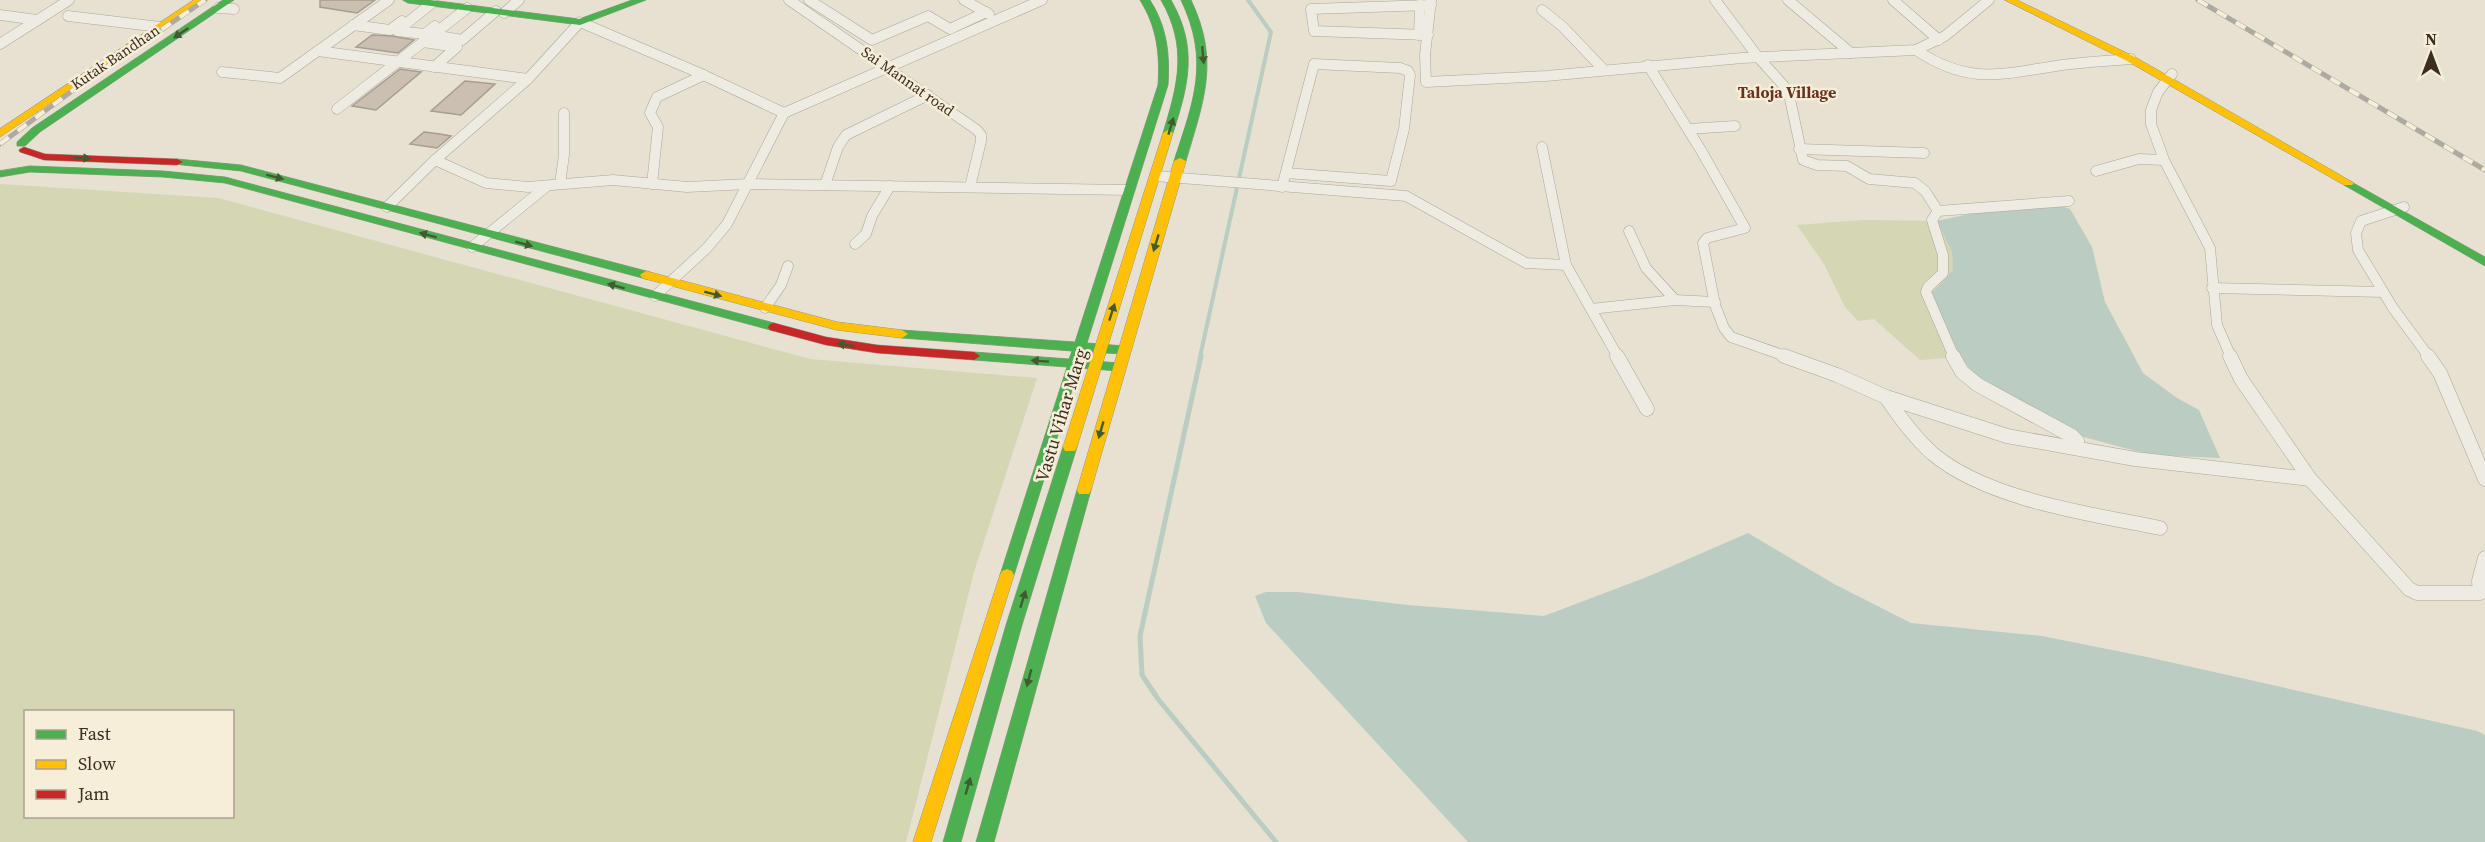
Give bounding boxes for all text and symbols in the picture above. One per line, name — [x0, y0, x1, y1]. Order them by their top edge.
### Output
street label: Kutak Bandhan — [66, 20, 164, 94]
north arrow — [2401, 24, 2461, 84]
one-way arrow — [172, 27, 189, 38]
text: N — [2425, 28, 2437, 50]
street label: Sai Mannat road — [857, 41, 959, 121]
one-way arrow — [1198, 45, 1208, 64]
district label: Taloja Village — [1738, 81, 1836, 103]
one-way arrow — [1167, 117, 1176, 135]
one-way arrow — [72, 153, 91, 163]
one-way arrow — [266, 173, 284, 183]
one-way arrow — [419, 229, 437, 239]
one-way arrow — [1151, 234, 1160, 252]
one-way arrow — [515, 240, 533, 249]
one-way arrow — [607, 280, 625, 290]
one-way arrow — [704, 290, 722, 299]
one-way arrow — [1108, 303, 1117, 321]
one-way arrow — [836, 340, 855, 349]
street label: Vastu Vihar Marg — [1029, 345, 1093, 485]
one-way arrow — [1030, 356, 1049, 365]
one-way arrow — [1096, 421, 1105, 439]
one-way arrow — [1018, 590, 1028, 608]
one-way arrow — [1024, 669, 1034, 687]
legend — [24, 710, 234, 818]
text: Fast — [78, 721, 111, 746]
text: Slow — [78, 751, 116, 776]
one-way arrow — [964, 777, 973, 795]
text: Jam — [77, 781, 110, 806]

